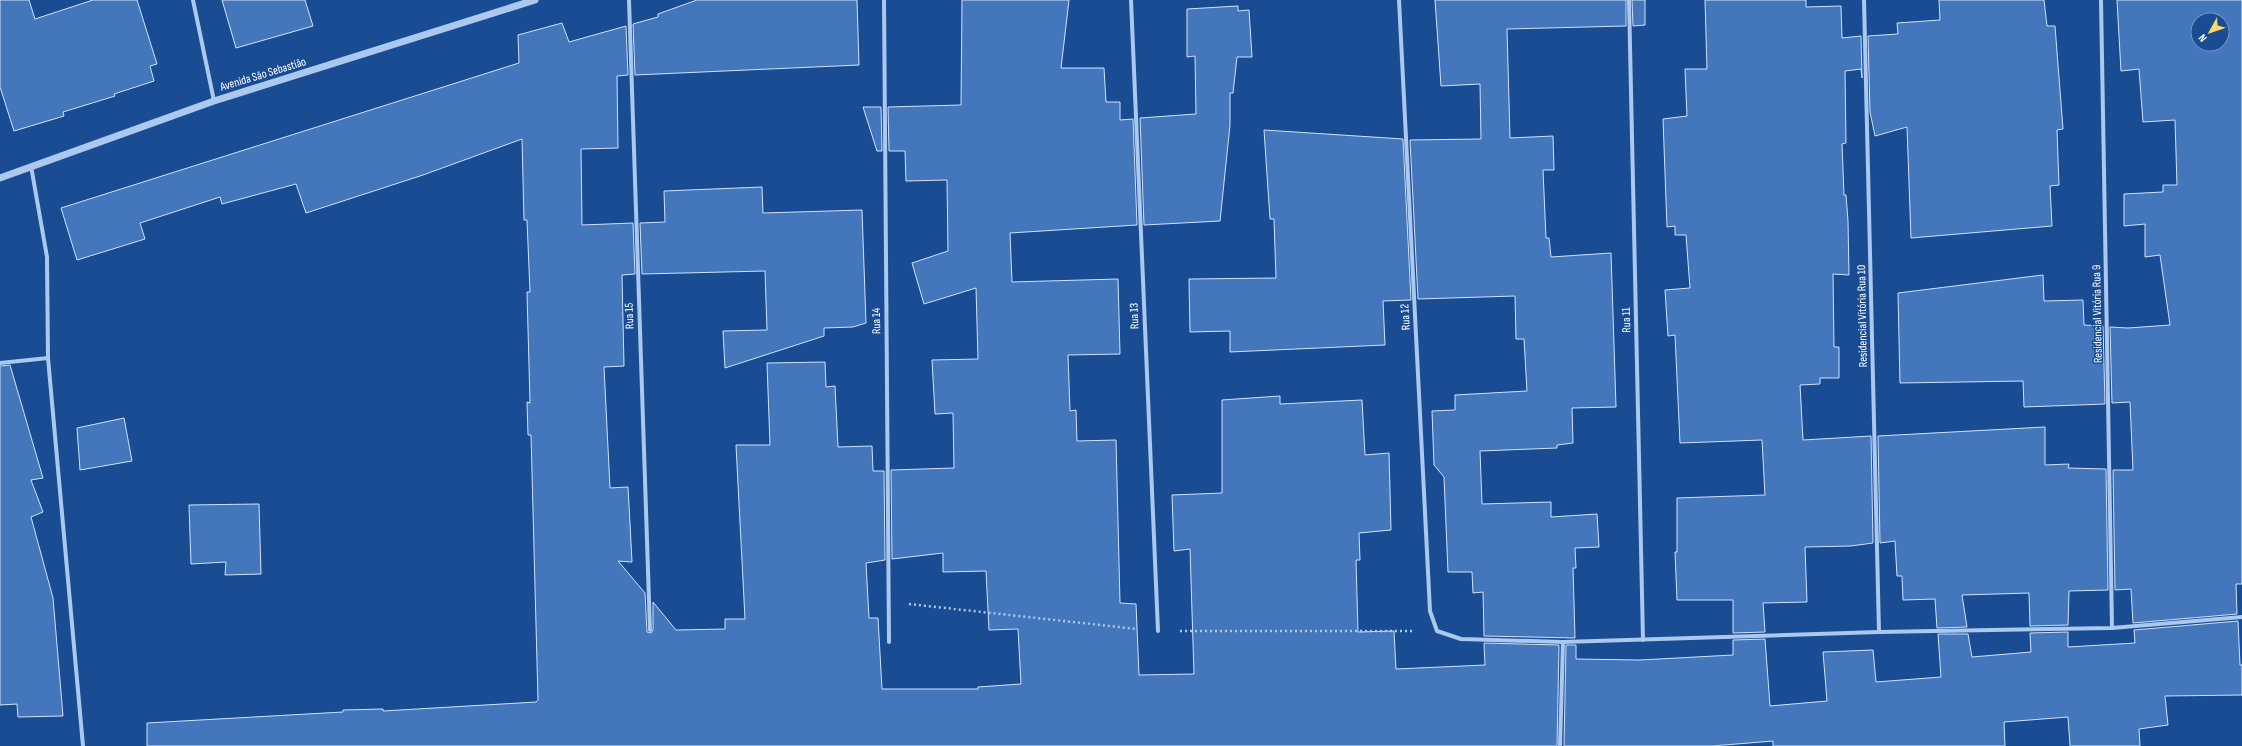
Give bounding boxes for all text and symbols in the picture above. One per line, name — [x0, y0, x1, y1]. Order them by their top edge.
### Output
north arrow — [2190, 12, 2230, 52]
text: N — [2196, 32, 2210, 45]
street label: Avenida São Sebastião — [217, 54, 308, 95]
street label: Residencial Vitória Rua 10 — [1854, 265, 1871, 367]
street label: Residencial Vitória Rua 9 — [2089, 265, 2106, 363]
street label: Rua 15 — [622, 302, 637, 329]
street label: Rua 13 — [1127, 303, 1142, 329]
street label: Rua 12 — [1397, 303, 1414, 331]
street label: Rua 11 — [1619, 306, 1634, 333]
street label: Rua 14 — [869, 308, 884, 334]

